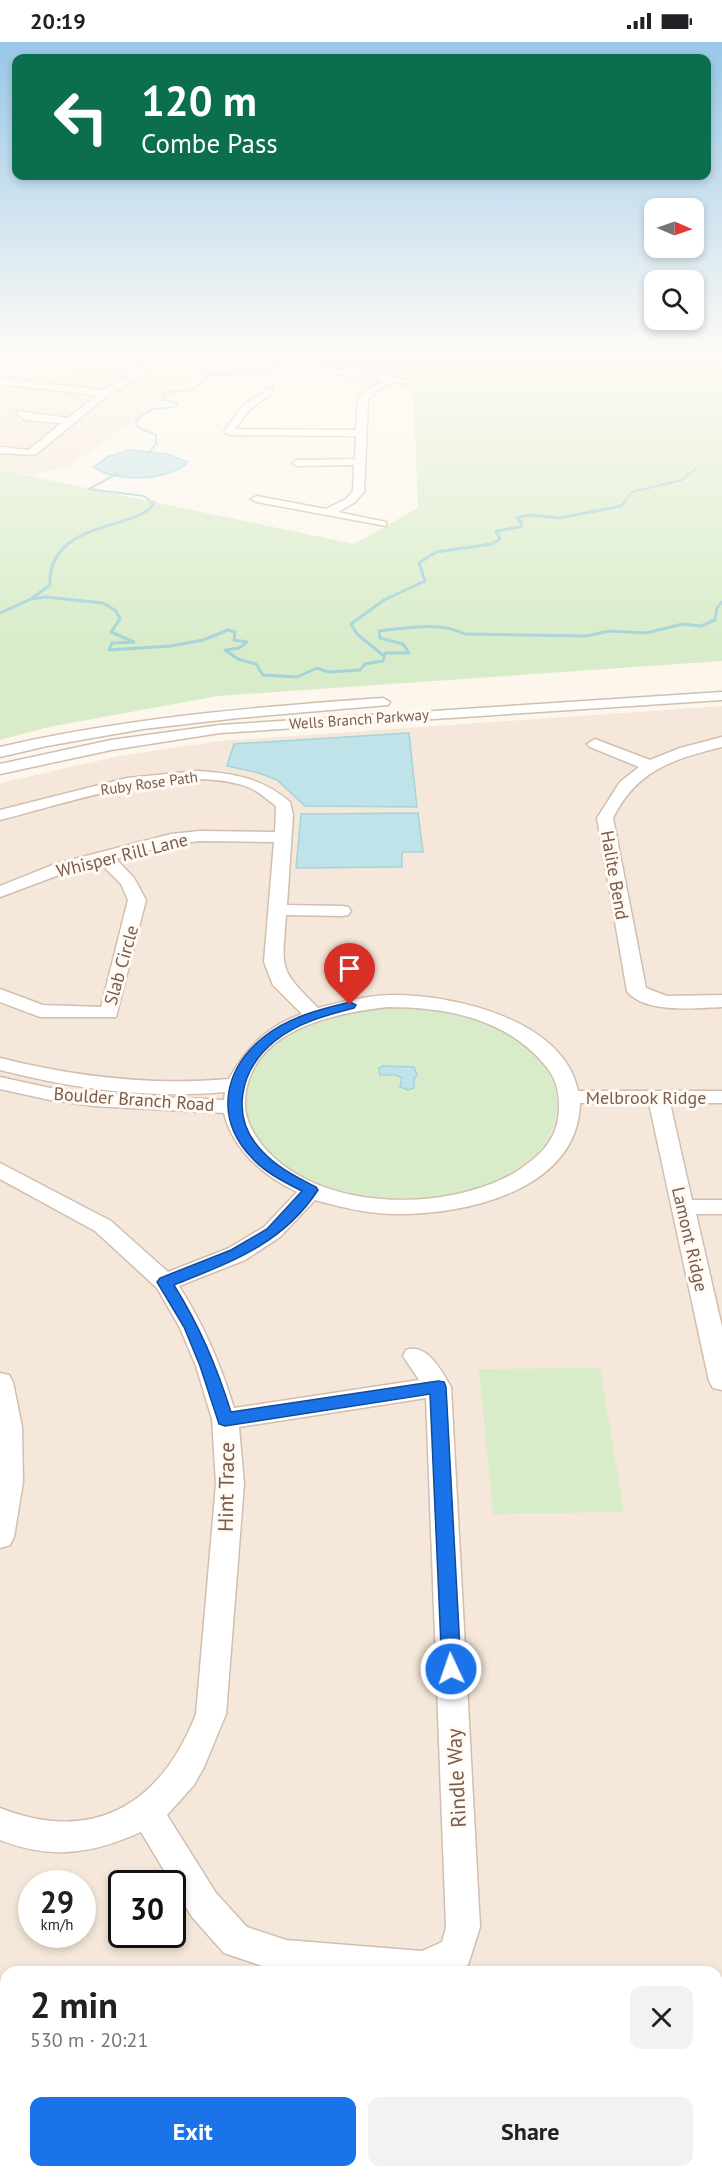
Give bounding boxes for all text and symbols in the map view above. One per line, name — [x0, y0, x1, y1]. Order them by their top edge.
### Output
text: 20:19 — [30, 7, 86, 35]
text: 120 m — [141, 73, 257, 128]
icon: left — [42, 78, 120, 156]
text: Combe Pass — [141, 126, 278, 160]
north arrow — [644, 198, 704, 258]
map controls — [644, 198, 704, 330]
button: search — [644, 270, 704, 330]
street label: Wells Branch Parkway — [289, 705, 430, 733]
street label: Ruby Rose Path — [99, 767, 199, 799]
street label: Whisper Rill Lane — [54, 828, 190, 882]
street label: Halite Bend — [596, 829, 634, 921]
street label: Slab Circle — [99, 922, 143, 1008]
pin — [324, 943, 375, 1005]
icon: arrive — [333, 952, 366, 985]
street label: Boulder Branch Road — [53, 1082, 215, 1116]
street label: Melbrook Ridge — [586, 1086, 706, 1109]
street label: Lamont Ridge — [667, 1184, 713, 1294]
street label: Hint Trace — [212, 1442, 240, 1532]
position arrow — [419, 1637, 483, 1701]
street label: Rindle Way — [440, 1727, 472, 1828]
speed limit sign: 30 — [108, 1870, 186, 1948]
text: 29 — [40, 1882, 74, 1921]
text: km/h — [41, 1915, 73, 1934]
text: 2 min — [30, 1981, 118, 2028]
button: close — [630, 1986, 693, 2049]
text: 530 m · 20:21 — [30, 2027, 148, 2053]
button: Exit — [30, 2097, 356, 2166]
button: Share — [368, 2097, 693, 2166]

